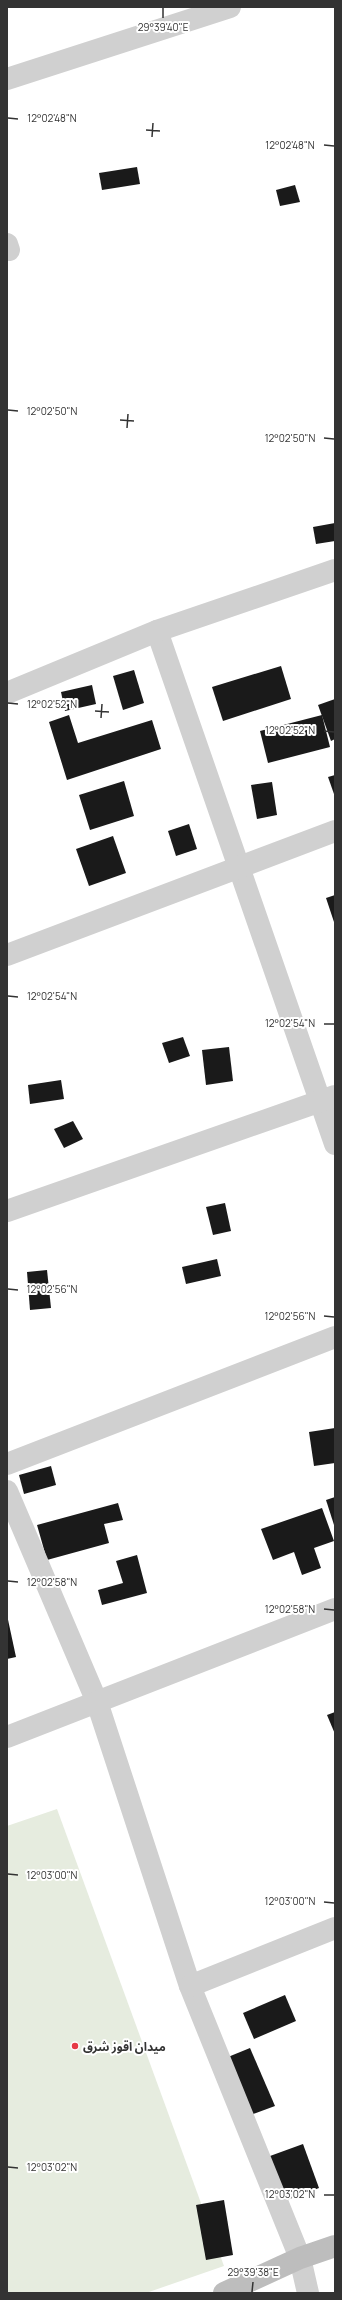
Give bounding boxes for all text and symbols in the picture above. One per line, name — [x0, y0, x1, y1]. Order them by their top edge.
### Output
text: 29°39'40"E — [138, 20, 189, 34]
text: 12°02'48"N — [27, 111, 77, 125]
text: 12°02'48"N — [265, 138, 315, 152]
text: 12°02'50"N — [27, 404, 77, 418]
text: 12°02'50"N — [265, 431, 315, 445]
text: 12°02'52"N — [27, 697, 77, 711]
text: 12°02'52"N — [265, 723, 315, 737]
text: 12°02'54"N — [27, 989, 77, 1003]
text: 12°02'54"N — [265, 1016, 315, 1030]
text: 12°02'56"N — [27, 1282, 78, 1296]
text: 12°02'56"N — [265, 1309, 316, 1323]
text: 12°02'58"N — [27, 1575, 77, 1589]
text: 12°02'58"N — [265, 1602, 315, 1616]
text: 12°03'00"N — [27, 1868, 78, 1882]
text: 12°03'00"N — [265, 1894, 316, 1908]
place label: ميدان اقوز شرق — [83, 2038, 166, 2055]
marker: ميدان اقوز شرق — [70, 2041, 80, 2051]
text: 12°03'02"N — [27, 2160, 77, 2174]
text: 12°03'02"N — [265, 2187, 315, 2201]
text: 29°39'38"E — [227, 2265, 279, 2279]

